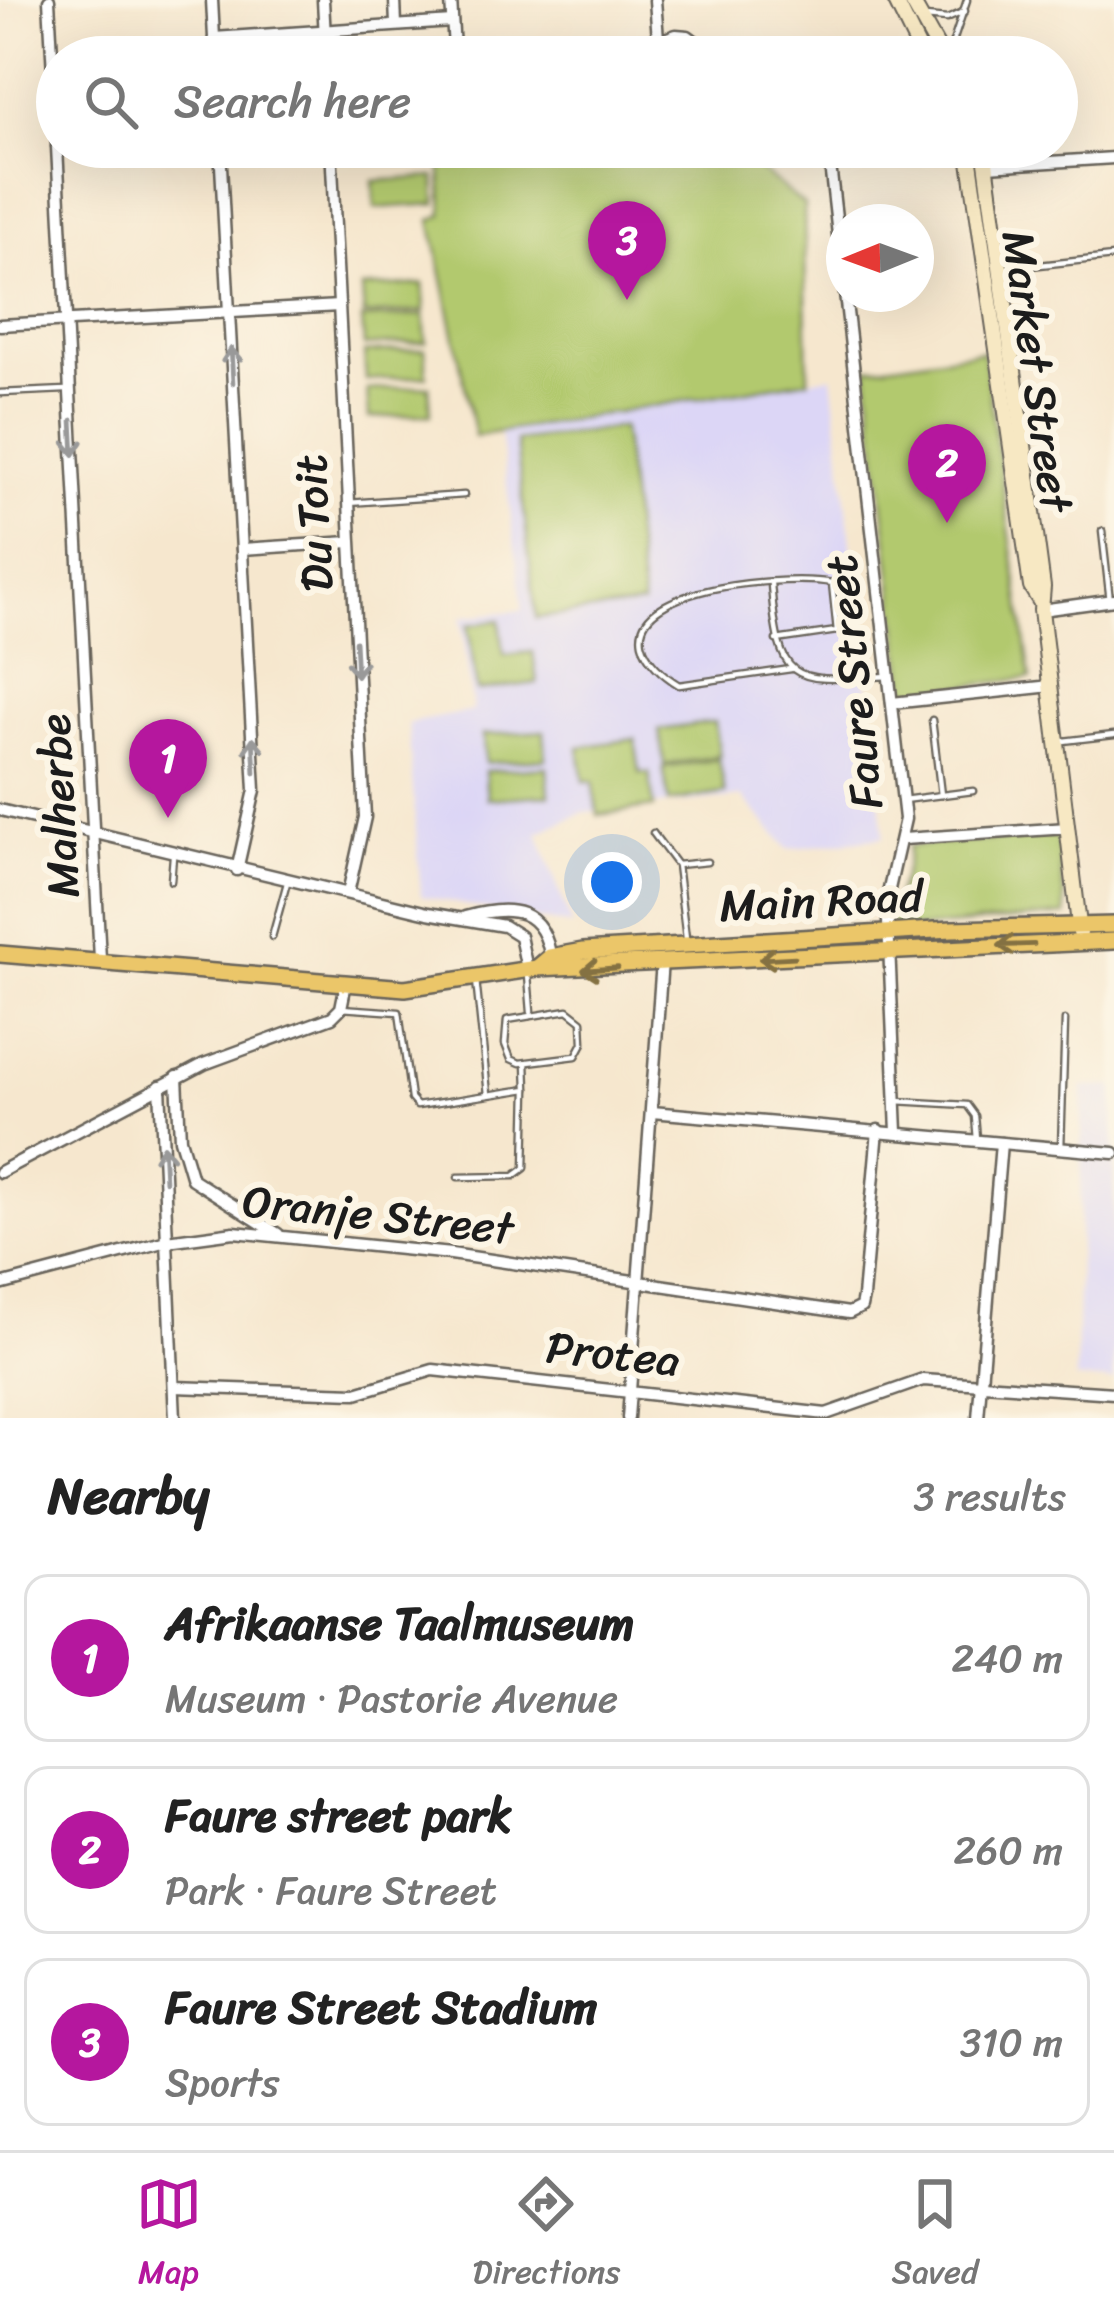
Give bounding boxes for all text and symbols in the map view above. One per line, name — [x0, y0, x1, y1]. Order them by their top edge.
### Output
search box — [36, 36, 1078, 168]
text: Search here — [174, 62, 411, 142]
icon: search — [78, 69, 144, 135]
pin: 3 — [588, 201, 666, 300]
north arrow — [826, 204, 934, 312]
street label: Market Street — [978, 225, 1097, 519]
one-way arrow — [220, 346, 243, 385]
one-way arrow — [62, 418, 85, 457]
pin: 2 — [908, 424, 986, 523]
street label: Du Toit — [270, 452, 358, 594]
street label: Faure Street — [801, 551, 907, 813]
one-way arrow — [345, 639, 368, 678]
street label: Malherbe — [14, 712, 104, 900]
pin: 1 — [129, 719, 207, 818]
one-way arrow — [242, 736, 265, 775]
your location — [582, 852, 642, 912]
street label: Main Road — [717, 856, 928, 946]
one-way arrow — [997, 933, 1036, 956]
one-way arrow — [759, 947, 798, 970]
one-way arrow — [581, 957, 620, 980]
one-way arrow — [152, 1144, 175, 1183]
street label: Oranje Street — [239, 1161, 519, 1269]
street label: Protea — [542, 1307, 684, 1401]
text: Nearby — [48, 1451, 209, 1541]
text: 3 results — [913, 1462, 1066, 1531]
text: Afrikaanse Taalmuseum — [165, 1584, 634, 1664]
text: 1 — [82, 1624, 98, 1693]
text: 240 m — [951, 1624, 1063, 1693]
text: Museum · Pastorie Avenue — [165, 1664, 618, 1733]
text: Faure street park — [165, 1776, 512, 1856]
text: 2 — [79, 1816, 101, 1885]
text: 260 m — [954, 1816, 1063, 1885]
text: Park · Faure Street — [165, 1856, 497, 1925]
text: Faure Street Stadium — [165, 1968, 597, 2048]
text: 3 — [79, 2008, 101, 2077]
text: 310 m — [960, 2008, 1063, 2077]
text: Sports — [165, 2048, 280, 2117]
tab: Map — [136, 2171, 202, 2301]
tab: Directions — [473, 2171, 620, 2301]
tab: Saved — [891, 2171, 978, 2301]

